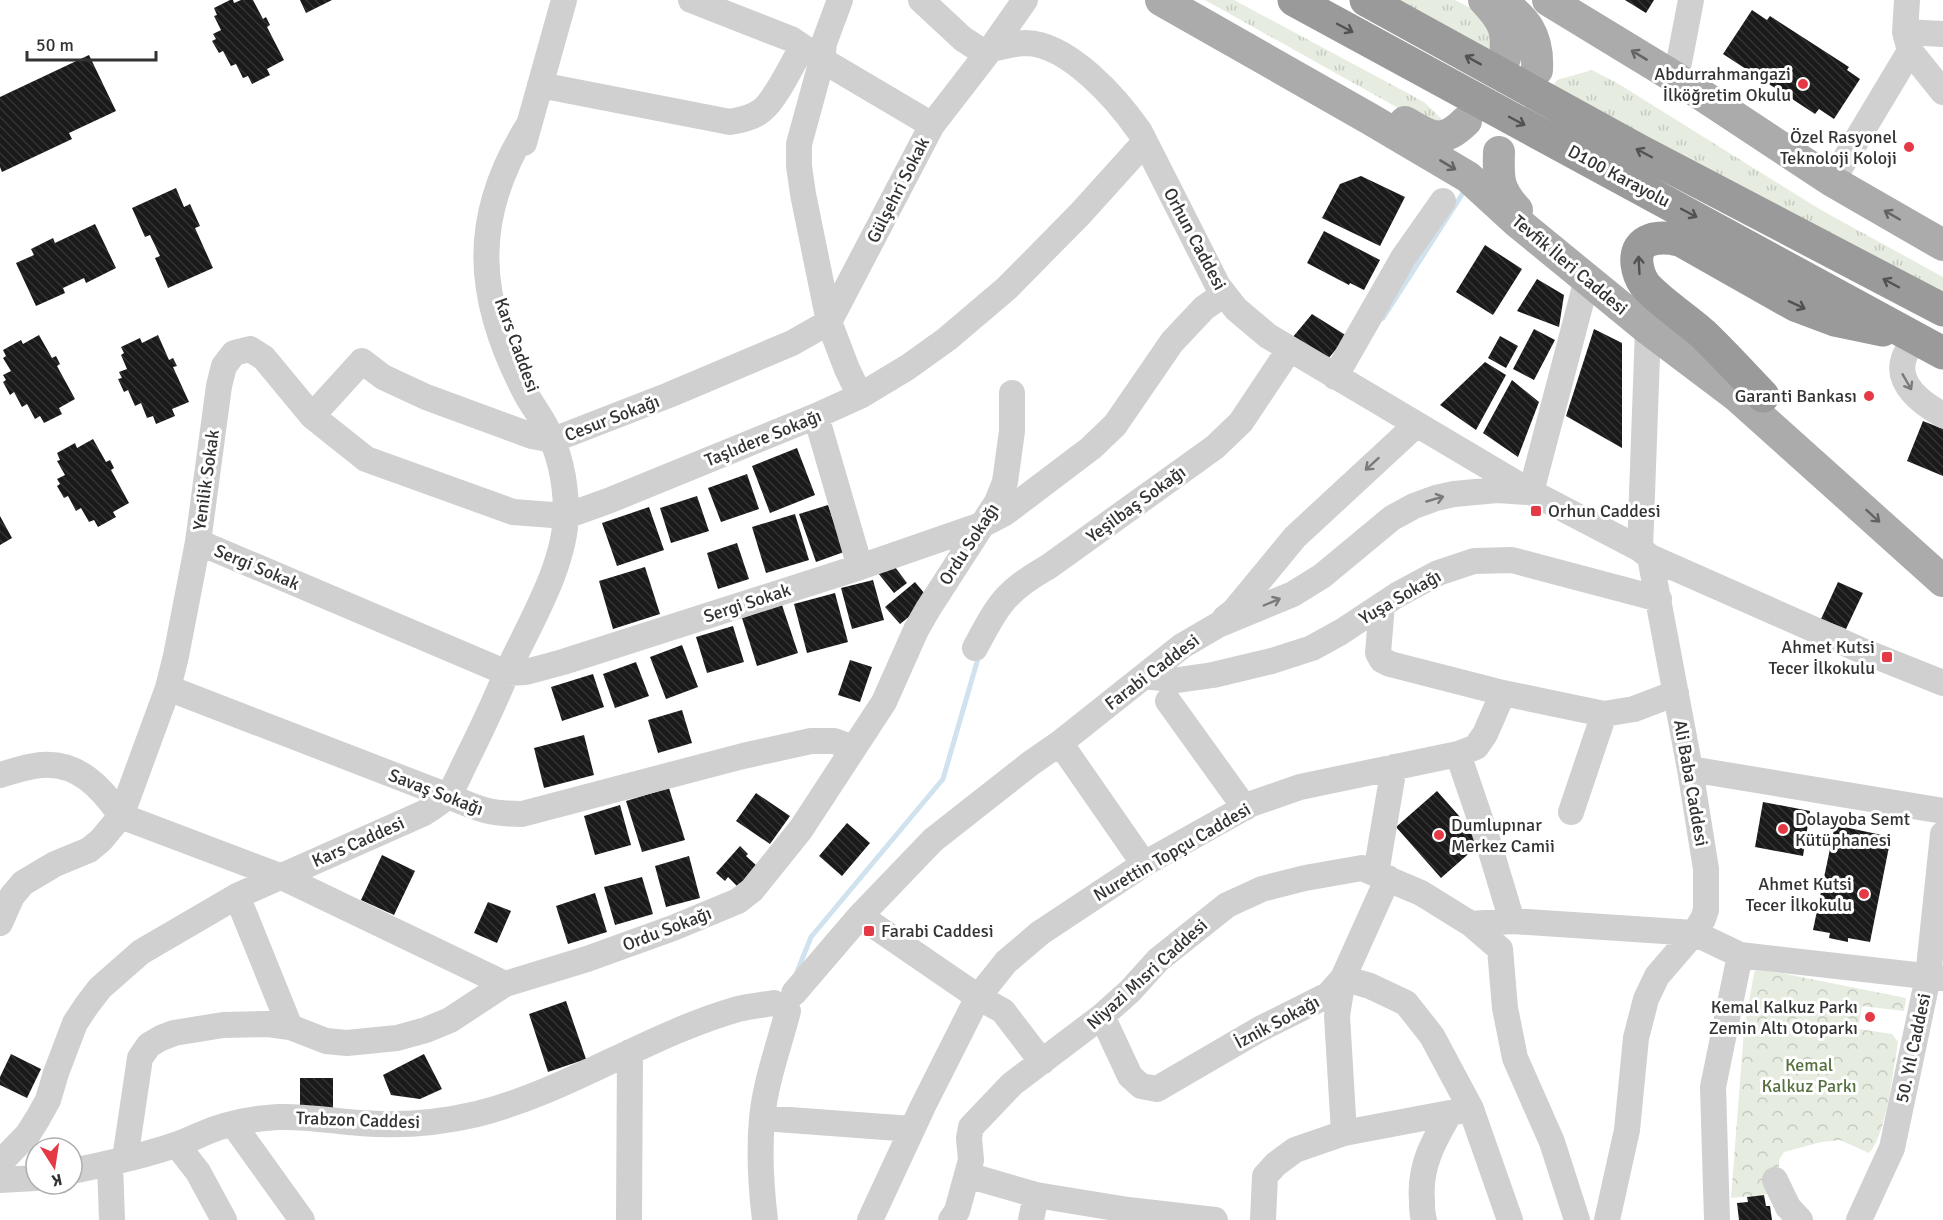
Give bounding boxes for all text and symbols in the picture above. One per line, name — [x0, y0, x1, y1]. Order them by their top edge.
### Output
one-way arrow — [1336, 23, 1354, 34]
scale bar — [27, 24, 156, 62]
text: 50 m — [36, 34, 74, 56]
one-way arrow — [1631, 49, 1648, 61]
one-way arrow — [1465, 53, 1482, 65]
place label: Abdurrahmangazi İlköğretim Okulu — [1654, 63, 1791, 106]
marker: Abdurrahmangazi İlköğretim Okulu — [1796, 77, 1810, 91]
one-way arrow — [1508, 115, 1525, 127]
place label: Özel Rasyonel Teknoloji Koloji — [1780, 126, 1897, 169]
street label: Gülşehri Sokak — [862, 133, 934, 247]
street label: D100 Karayolu — [1564, 140, 1674, 212]
marker: Özel Rasyonel Teknoloji Koloji — [1902, 140, 1916, 154]
one-way arrow — [1636, 147, 1654, 158]
one-way arrow — [1439, 160, 1456, 172]
street label: Orhun Caddesi — [1159, 184, 1231, 294]
one-way arrow — [1679, 208, 1697, 219]
one-way arrow — [1884, 209, 1901, 221]
street label: Tevfik İleri Caddesi — [1508, 210, 1632, 320]
one-way arrow — [1633, 255, 1644, 275]
one-way arrow — [1883, 277, 1901, 288]
street label: Kars Caddesi — [490, 295, 544, 395]
one-way arrow — [1788, 299, 1806, 311]
one-way arrow — [1901, 373, 1913, 390]
place label: Garanti Bankası — [1735, 385, 1857, 407]
marker: Garanti Bankası — [1862, 389, 1876, 403]
street label: Cesur Sokağı — [561, 390, 663, 446]
street label: Taşlıdere Sokağı — [701, 405, 825, 471]
street label: Yenilik Sokak — [188, 428, 224, 532]
one-way arrow — [1365, 457, 1380, 471]
street label: Yeşilbaş Sokağı — [1082, 461, 1190, 547]
one-way arrow — [1425, 493, 1444, 504]
street label: Ordu Sokağı — [934, 499, 1004, 589]
place label: Orhun Caddesi̇ — [1548, 500, 1661, 522]
marker: Orhun Caddesi̇ — [1529, 504, 1543, 518]
one-way arrow — [1865, 509, 1880, 523]
street label: Sergi Sokak — [211, 539, 303, 595]
street label: Yuşa Sokağı — [1355, 565, 1445, 629]
street label: Sergi Sokak — [701, 579, 793, 627]
one-way arrow — [1263, 596, 1281, 608]
street label: Farabi Caddesi — [1100, 629, 1204, 715]
place label: Ahmet Kutsi̇ Tecer İlkokulu — [1769, 636, 1875, 679]
marker: Ahmet Kutsi̇ Tecer İlkokulu — [1880, 650, 1894, 664]
street label: Ali Baba Caddesi — [1669, 718, 1713, 848]
street label: Savaş Sokağı — [385, 764, 487, 820]
street label: Nurettin Topçu Caddesi — [1089, 798, 1255, 906]
place label: Dolayoba Semt Kütüphanesi — [1795, 808, 1910, 851]
street label: Kars Caddesi — [308, 812, 408, 872]
place label: Dumlupınar Merkez Camii — [1451, 814, 1555, 857]
marker: Dolayoba Semt Kütüphanesi — [1776, 822, 1790, 836]
marker: Dumlupınar Merkez Camii — [1432, 828, 1446, 842]
place label: Ahmet Kutsi Tecer İlkokulu — [1746, 873, 1852, 916]
marker: Ahmet Kutsi Tecer İlkokulu — [1857, 887, 1871, 901]
street label: Ordu Sokağı — [619, 902, 715, 956]
street label: Niyazi Mısri Caddesi — [1082, 914, 1212, 1034]
place label: Farabi̇ Caddesi̇ — [881, 920, 994, 942]
marker: Farabi̇ Caddesi̇ — [862, 924, 876, 938]
street label: İznik Sokağı — [1231, 990, 1323, 1054]
street label: 50. Yıl Caddesi — [1891, 991, 1935, 1105]
place label: Kemal Kalkuz Parkı Zemin Altı Otoparkı — [1709, 996, 1858, 1039]
marker: Kemal Kalkuz Parkı Zemin Altı Otoparkı — [1863, 1010, 1877, 1024]
park label: Kemal Kalkuz Parkı — [1761, 1054, 1857, 1097]
street label: Trabzon Caddesi — [295, 1107, 421, 1133]
north arrow — [24, 1136, 84, 1196]
text: K — [50, 1169, 64, 1191]

